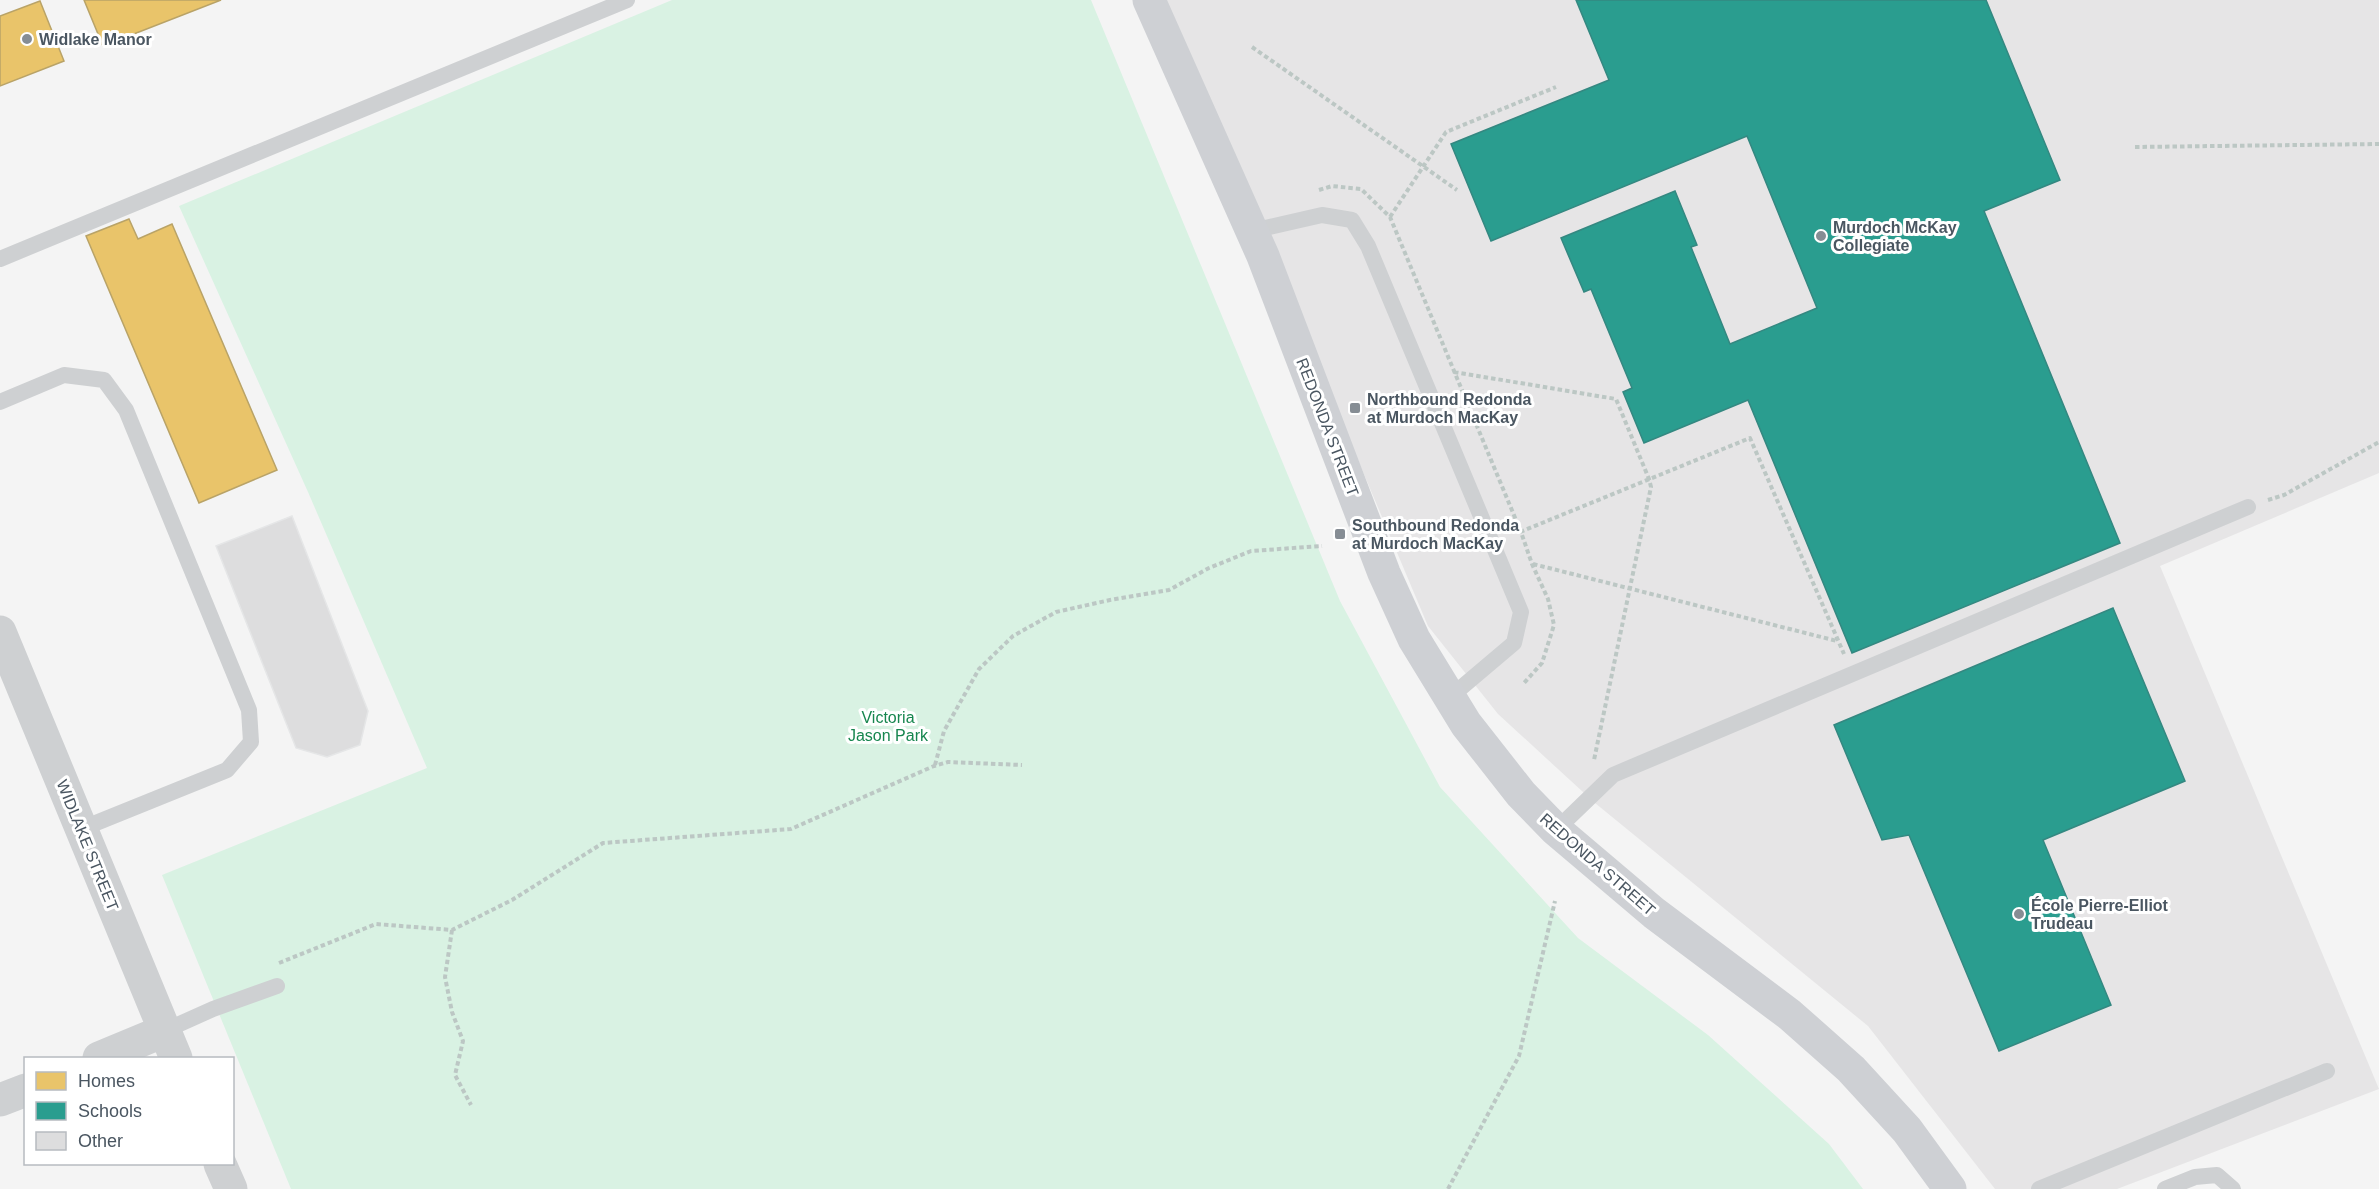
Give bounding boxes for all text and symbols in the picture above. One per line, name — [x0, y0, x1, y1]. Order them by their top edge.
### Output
place label: Widlake Manor — [39, 31, 152, 48]
marker: Widlake Manor — [20, 32, 34, 46]
place label: Murdoch McKay Collegiate — [1833, 219, 1957, 254]
marker: Murdoch McKay Collegiate — [1814, 229, 1828, 243]
street label: REDONDA STREET — [1293, 356, 1362, 499]
place label: Northbound Redonda at Murdoch MacKay — [1367, 391, 1532, 426]
marker: Northbound Redonda at Murdoch MacKay — [1348, 401, 1362, 415]
place label: Southbound Redonda at Murdoch MacKay — [1352, 517, 1519, 552]
marker: Southbound Redonda at Murdoch MacKay — [1333, 527, 1347, 541]
park label: Victoria Jason Park — [848, 709, 929, 744]
street label: WIDLAKE STREET — [54, 777, 122, 913]
street label: REDONDA STREET — [1537, 810, 1659, 919]
place label: École Pierre-Elliot Trudeau — [2031, 896, 2169, 932]
marker: École Pierre-Elliot Trudeau — [2012, 907, 2026, 921]
legend — [24, 1057, 234, 1165]
text: Homes — [78, 1071, 135, 1091]
text: Schools — [78, 1101, 142, 1121]
text: Other — [78, 1131, 123, 1151]

